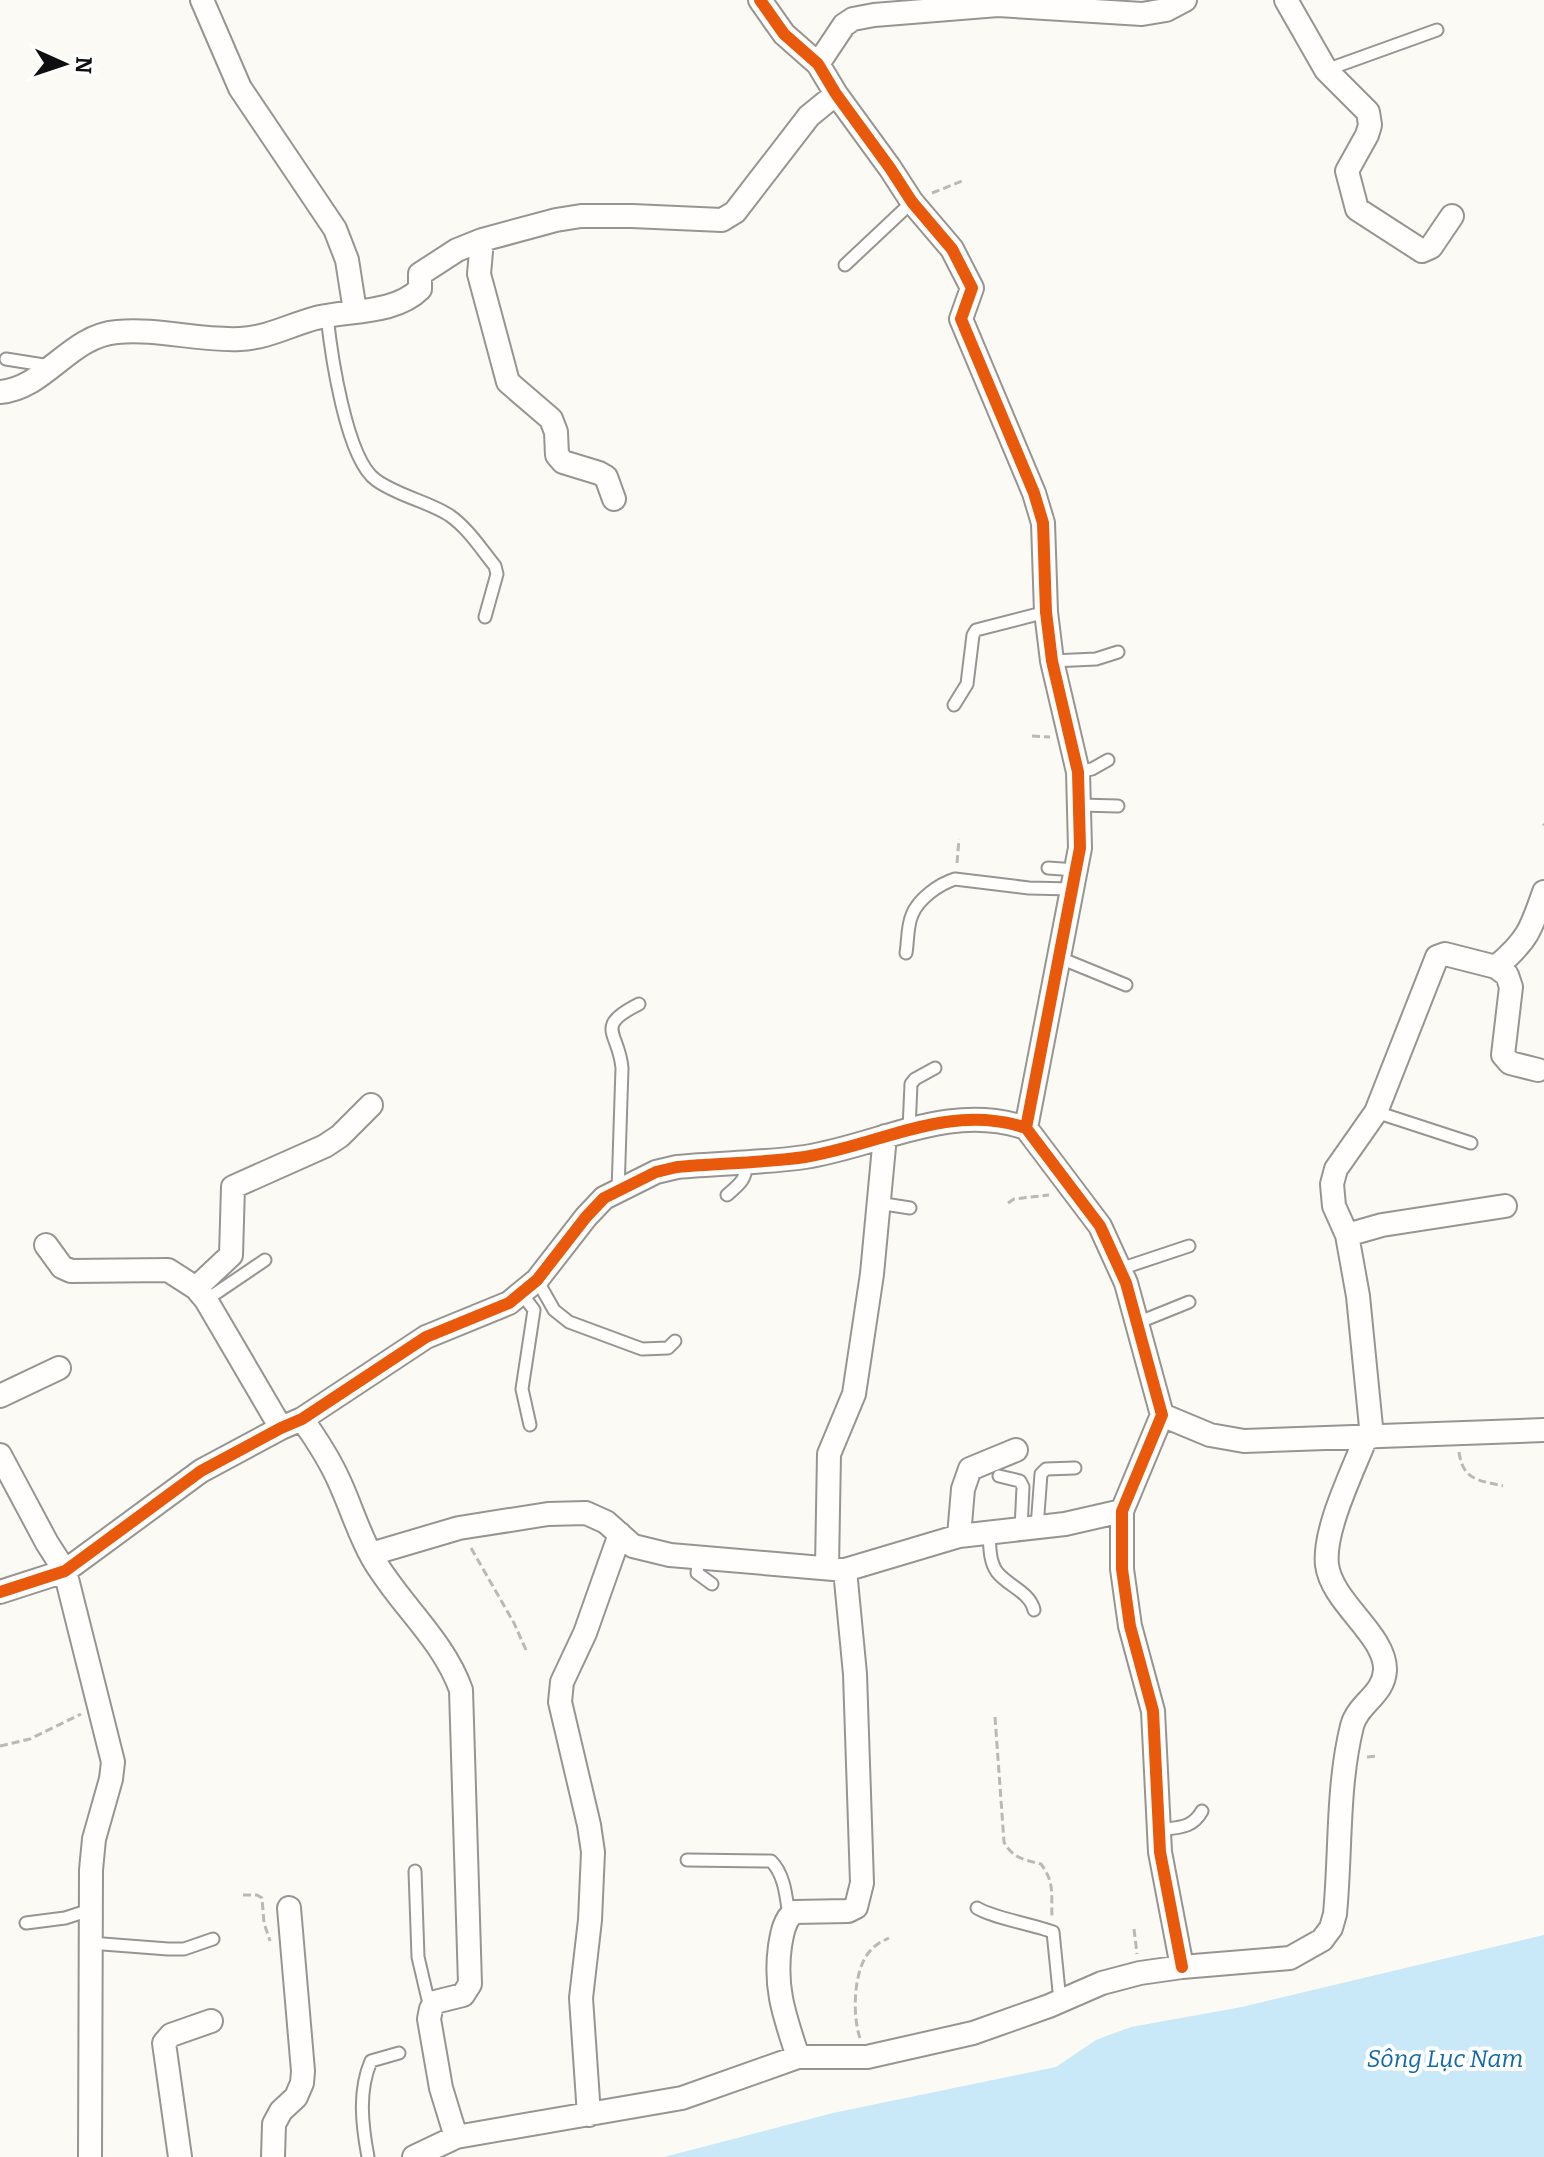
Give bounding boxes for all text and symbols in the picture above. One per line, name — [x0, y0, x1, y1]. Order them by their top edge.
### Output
north arrow — [24, 24, 104, 104]
text: N — [70, 56, 97, 74]
water label: Sông Lục Nam — [1367, 2045, 1523, 2073]

